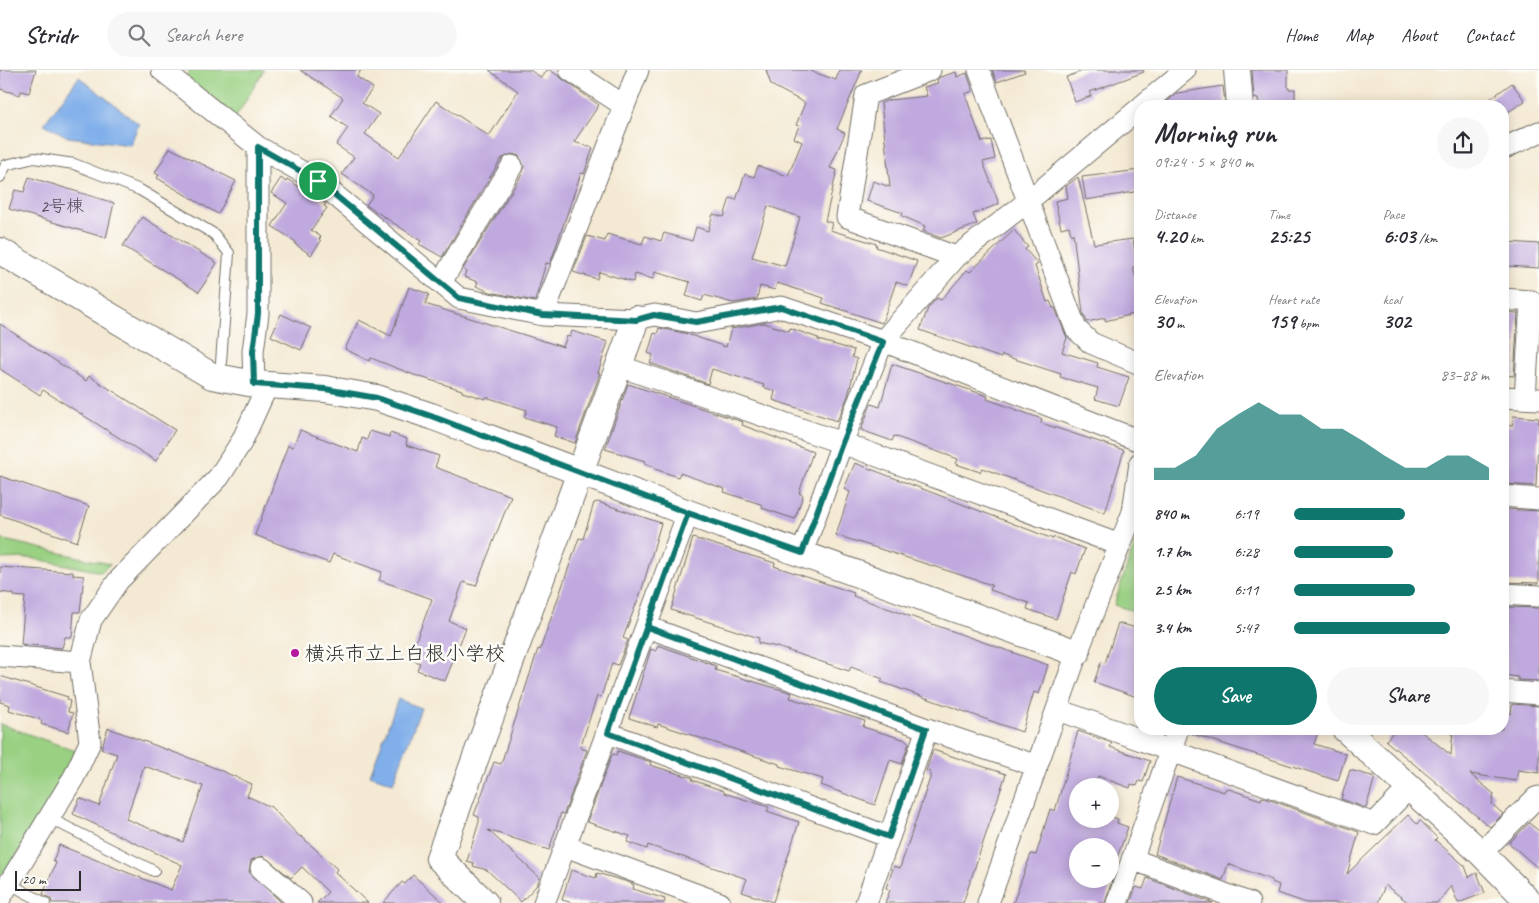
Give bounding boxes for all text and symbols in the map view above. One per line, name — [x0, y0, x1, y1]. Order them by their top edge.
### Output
search box — [107, 12, 457, 57]
text: Stridr — [25, 20, 77, 50]
icon: search — [125, 21, 153, 49]
text: Search here — [165, 23, 242, 47]
text: Home — [1285, 24, 1318, 46]
text: Map — [1346, 24, 1373, 46]
text: About — [1401, 24, 1437, 46]
text: Contact — [1465, 24, 1514, 46]
text: Morning run — [1154, 115, 1276, 150]
button: share — [1437, 117, 1489, 169]
text: 09:24 · 5 × 840 m — [1154, 152, 1253, 172]
pin — [297, 160, 339, 202]
icon: arrive — [304, 167, 332, 195]
house number: 2号棟 — [40, 195, 84, 217]
text: Distance — [1154, 206, 1196, 223]
text: Time — [1268, 206, 1290, 223]
text: Pace — [1383, 206, 1404, 223]
text: 4.20 — [1154, 223, 1187, 249]
text: 25:25 — [1268, 223, 1310, 249]
text: 6:03 — [1383, 223, 1416, 249]
text: km — [1187, 230, 1204, 247]
text: /km — [1416, 230, 1437, 247]
text: Elevation — [1154, 291, 1197, 308]
text: Heart rate — [1268, 291, 1319, 308]
text: kcal — [1383, 291, 1401, 308]
text: 30 — [1154, 308, 1173, 334]
text: 159 — [1268, 308, 1296, 334]
text: 302 — [1383, 308, 1411, 334]
text: m — [1173, 315, 1184, 332]
text: bpm — [1296, 315, 1319, 332]
text: Elevation — [1154, 365, 1203, 385]
text: 83–88 m — [1440, 365, 1489, 385]
text: 840 m — [1154, 504, 1189, 524]
text: 6:19 — [1234, 504, 1259, 524]
text: 1.7 km — [1154, 542, 1191, 562]
text: 6:28 — [1234, 542, 1259, 562]
text: 2.5 km — [1154, 580, 1191, 600]
text: 6:11 — [1234, 580, 1259, 600]
text: 3.4 km — [1154, 618, 1191, 638]
text: 5:47 — [1234, 618, 1259, 638]
place label: 横浜市立上白根小学校 — [305, 641, 505, 666]
marker: 横浜市立上白根小学校 — [289, 647, 301, 659]
button: Save — [1154, 667, 1317, 725]
button: Share — [1327, 667, 1489, 725]
map controls — [1069, 778, 1119, 888]
button: + — [1069, 778, 1119, 828]
button: − — [1069, 838, 1119, 888]
scale bar — [15, 868, 81, 891]
text: 20 m — [22, 871, 46, 888]

